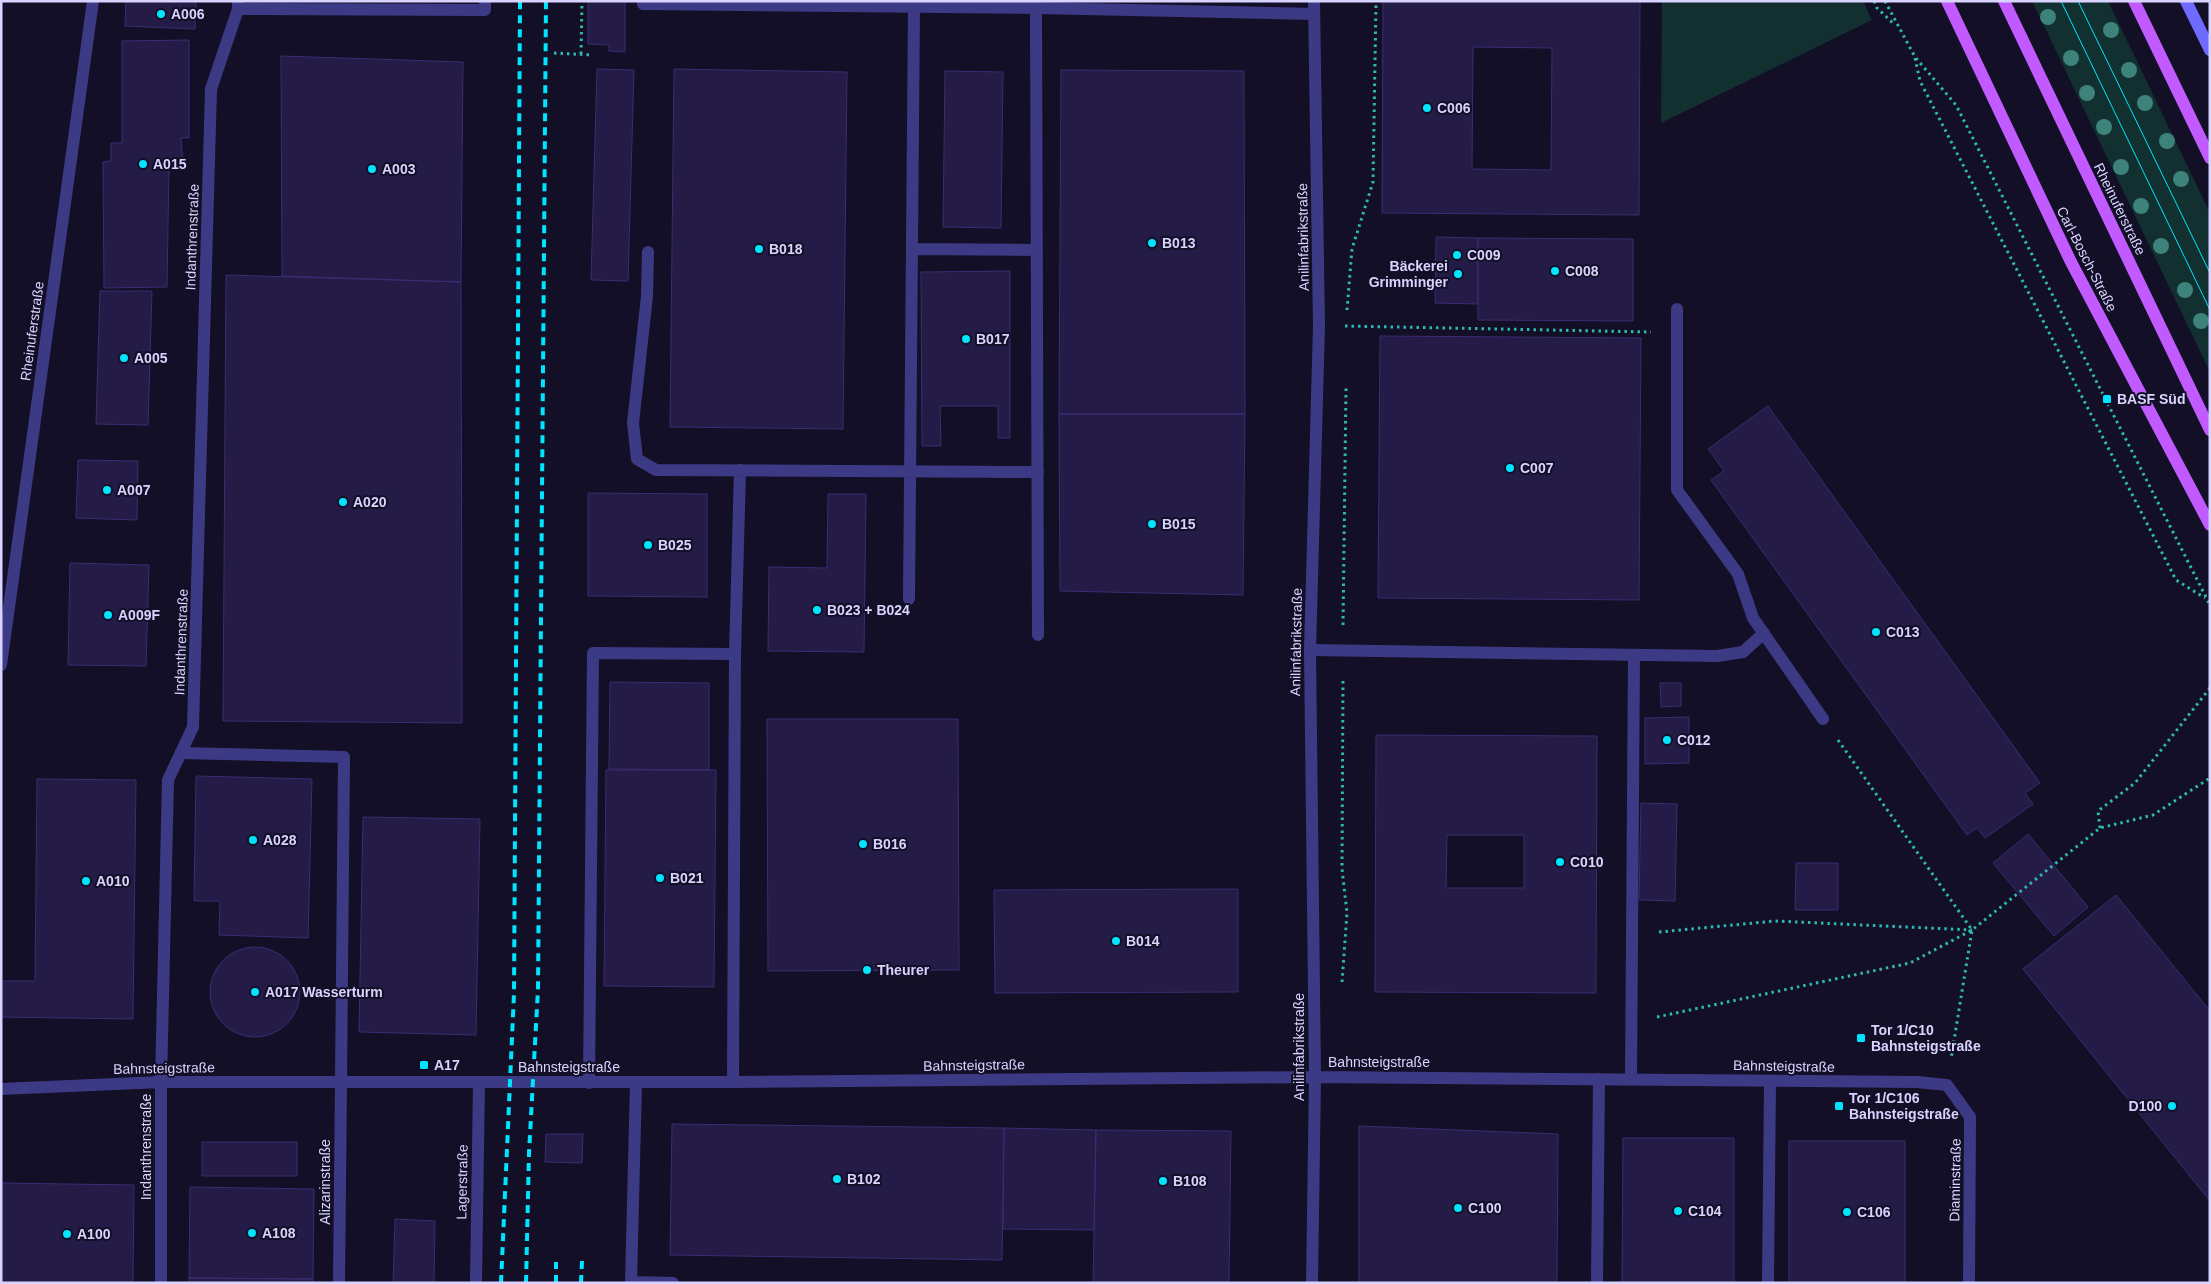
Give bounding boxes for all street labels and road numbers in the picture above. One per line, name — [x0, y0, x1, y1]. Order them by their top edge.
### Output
street label: Rheinuferstraße — [2091, 160, 2149, 258]
street label: Indanthrenstraße — [182, 183, 202, 291]
street label: Anilinfabrikstraße — [1294, 183, 1312, 291]
street label: Carl-Bosch-Straße — [2054, 204, 2121, 314]
street label: Rheinuferstraße — [17, 280, 47, 382]
street label: Indanthrenstraße — [171, 588, 191, 696]
street label: Anilinfabrikstraße — [1287, 588, 1305, 696]
street label: Anilinfabrikstraße — [1291, 993, 1307, 1101]
street label: Bahnsteigstraße — [1328, 1054, 1430, 1070]
street label: Bahnsteigstraße — [923, 1056, 1025, 1074]
street label: Bahnsteigstraße — [1733, 1057, 1835, 1075]
street label: Bahnsteigstraße — [113, 1059, 215, 1077]
street label: Bahnsteigstraße — [518, 1059, 620, 1075]
street label: Indanthrenstraße — [138, 1093, 154, 1200]
street label: Diaminstraße — [1946, 1138, 1964, 1222]
street label: Alizarinstraße — [317, 1139, 333, 1225]
street label: Lagerstraße — [453, 1144, 471, 1220]

